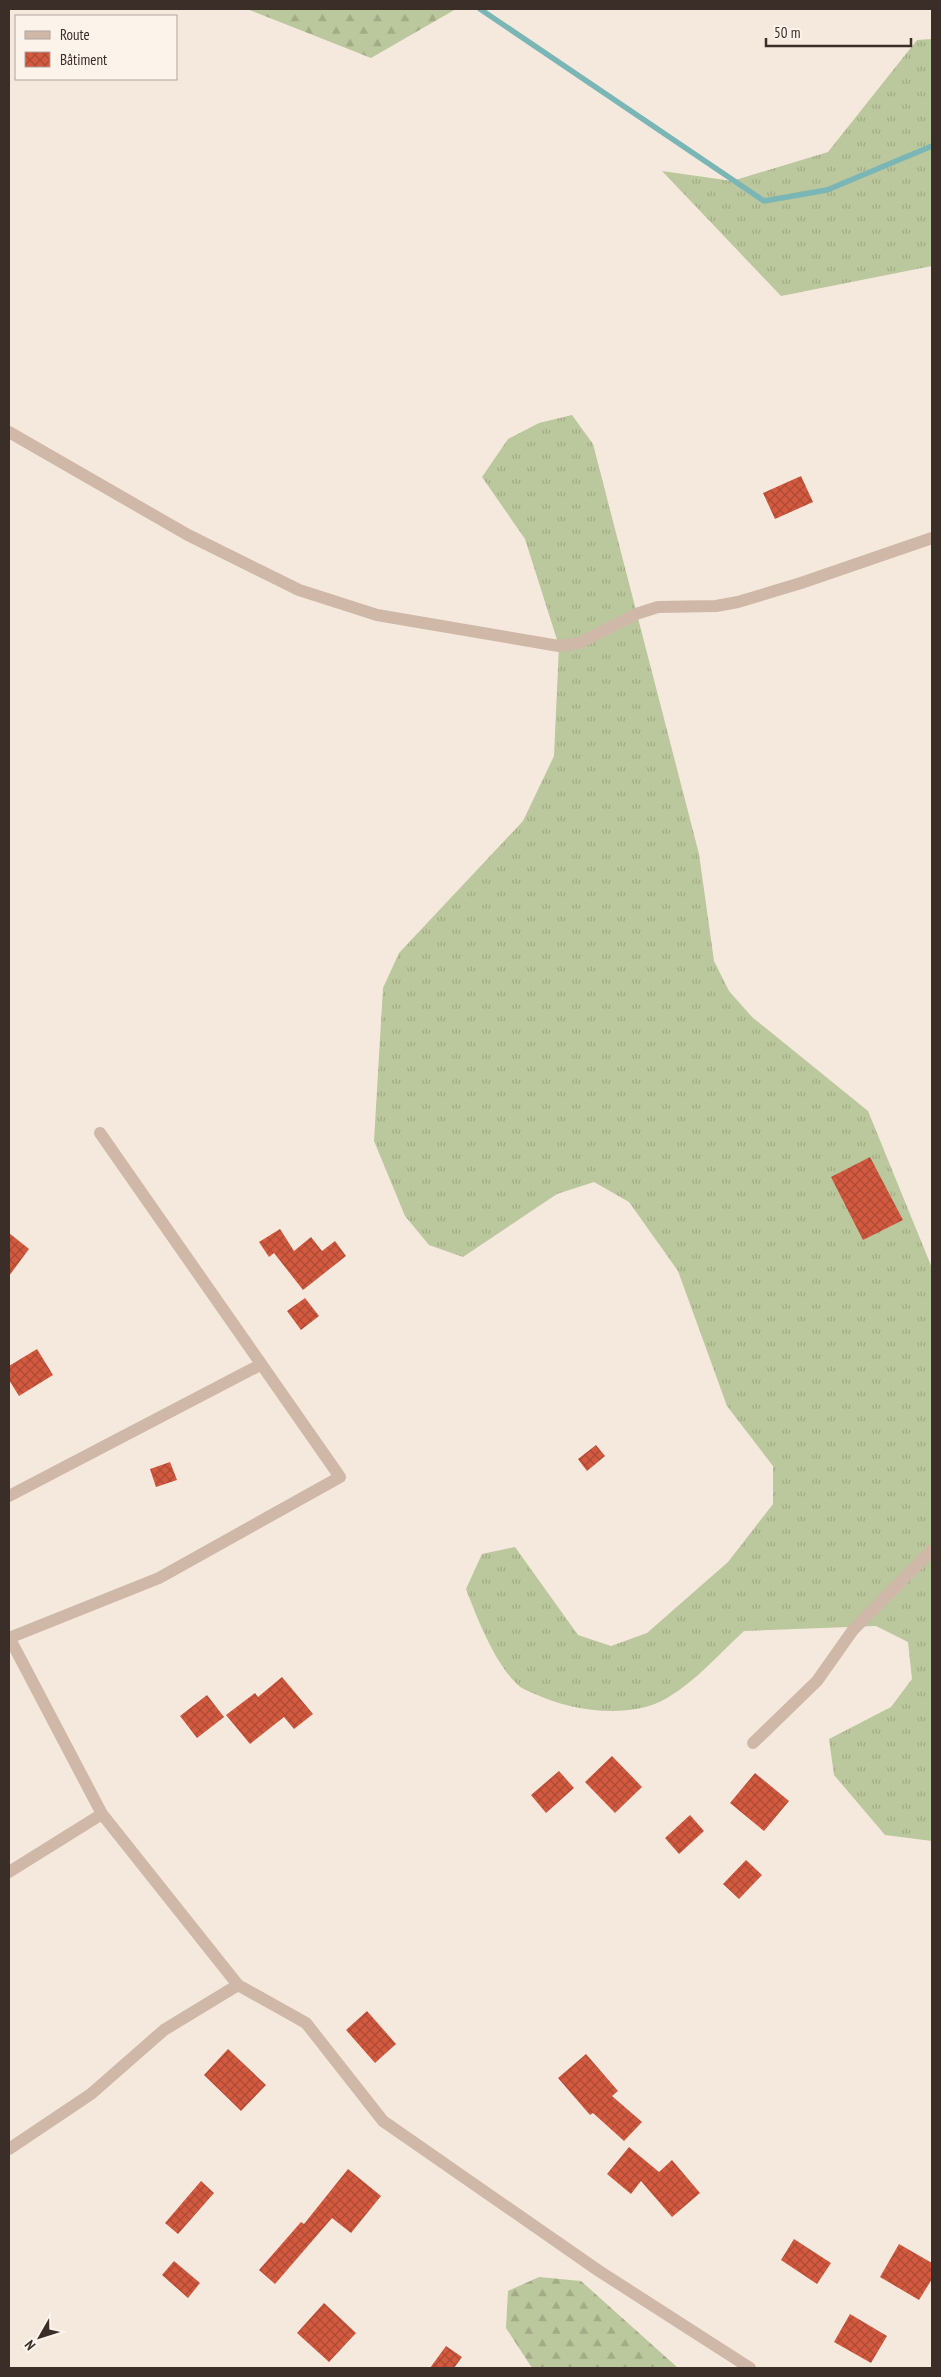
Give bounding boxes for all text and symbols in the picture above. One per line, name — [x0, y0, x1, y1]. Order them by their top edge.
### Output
legend — [15, 15, 178, 80]
scale bar — [766, 15, 911, 47]
text: 50 m — [774, 23, 800, 42]
text: Route — [60, 25, 90, 44]
text: Bâtiment — [60, 50, 107, 69]
north arrow — [15, 2312, 65, 2362]
text: N — [21, 2337, 39, 2354]

